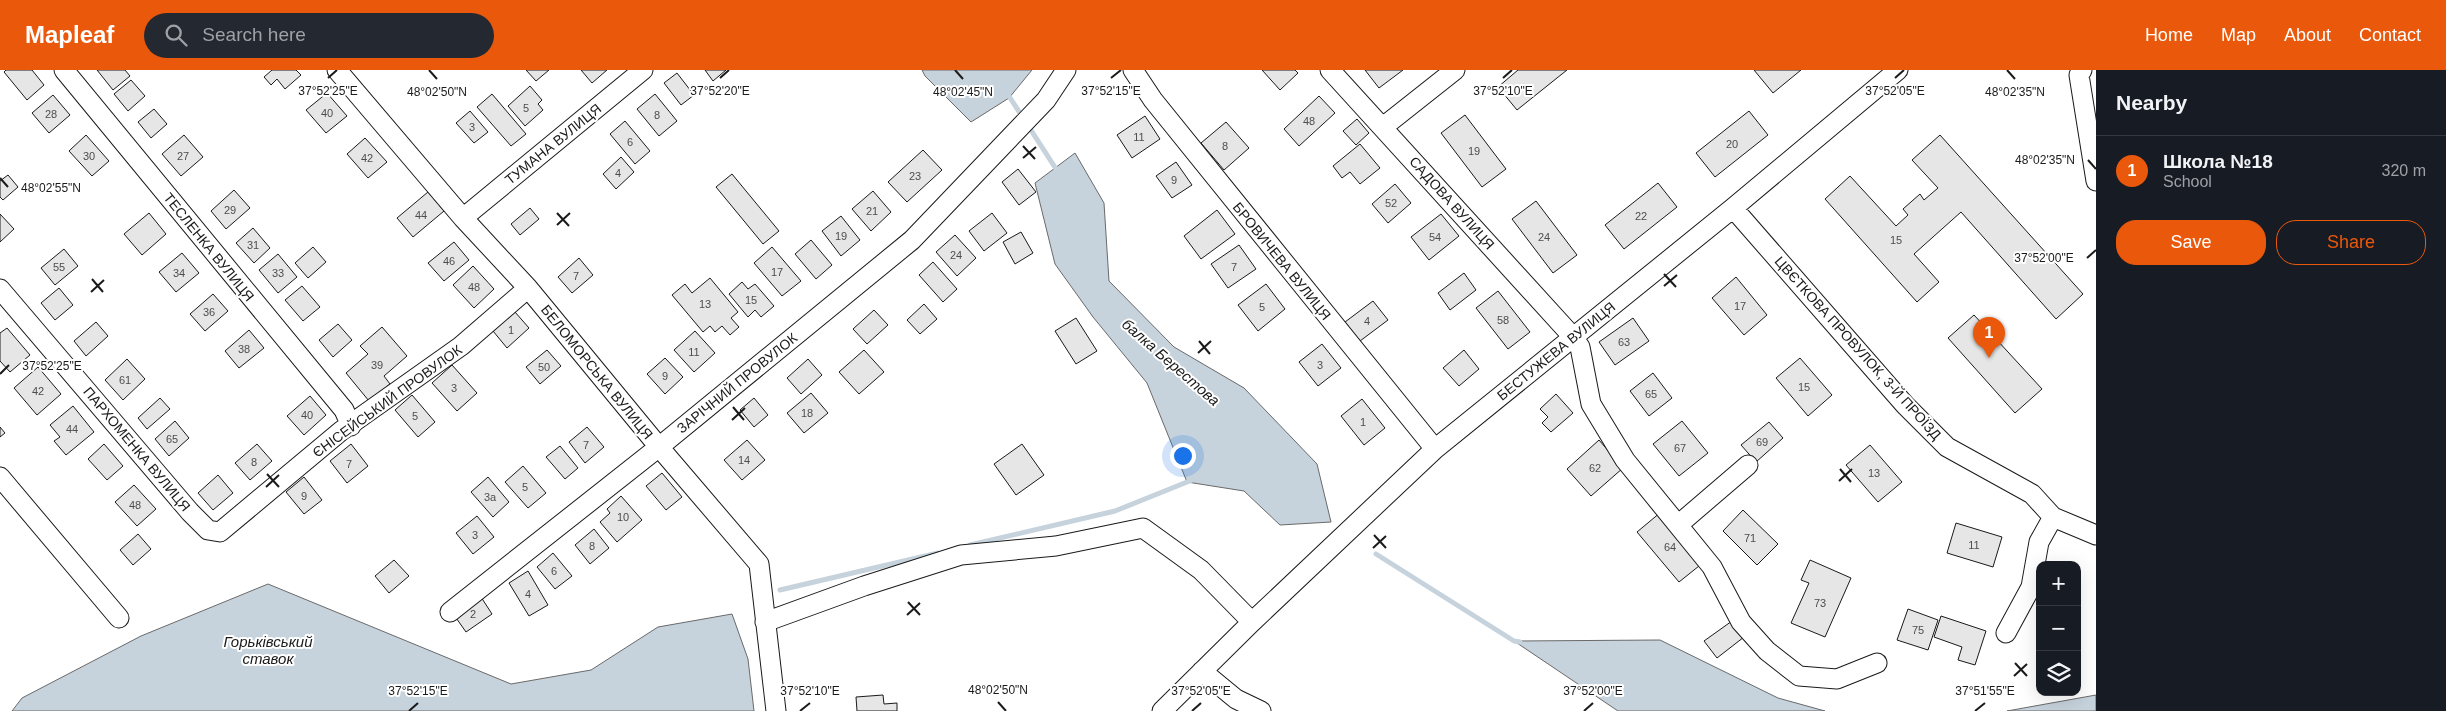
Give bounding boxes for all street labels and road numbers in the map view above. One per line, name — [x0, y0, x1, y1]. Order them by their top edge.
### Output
street label: ТУМАНА ВУЛИЦЯ — [502, 100, 604, 188]
street label: САДОВА ВУЛИЦЯ — [1406, 153, 1498, 253]
street label: ТЕСЛЕНКА ВУЛИЦЯ — [160, 190, 258, 304]
street label: БРОВИЧЕВА ВУЛИЦЯ — [1230, 199, 1334, 323]
street label: ЦВЄТКОВА ПРОВУЛОК, 3-Й ПРОЇЗД — [1771, 252, 1946, 443]
street label: БЕСТУЖЕВА ВУЛИЦЯ — [1494, 299, 1618, 403]
street label: БЕЛОМОРСЬКА ВУЛИЦЯ — [538, 302, 656, 442]
street label: ЗАРІЧНИЙ ПРОВУЛОК — [673, 328, 801, 436]
street label: ЄНІСЕЙСЬКИЙ ПРОВУЛОК — [309, 340, 465, 461]
street label: ПАРХОМЕНКА ВУЛИЦЯ — [80, 384, 194, 514]

